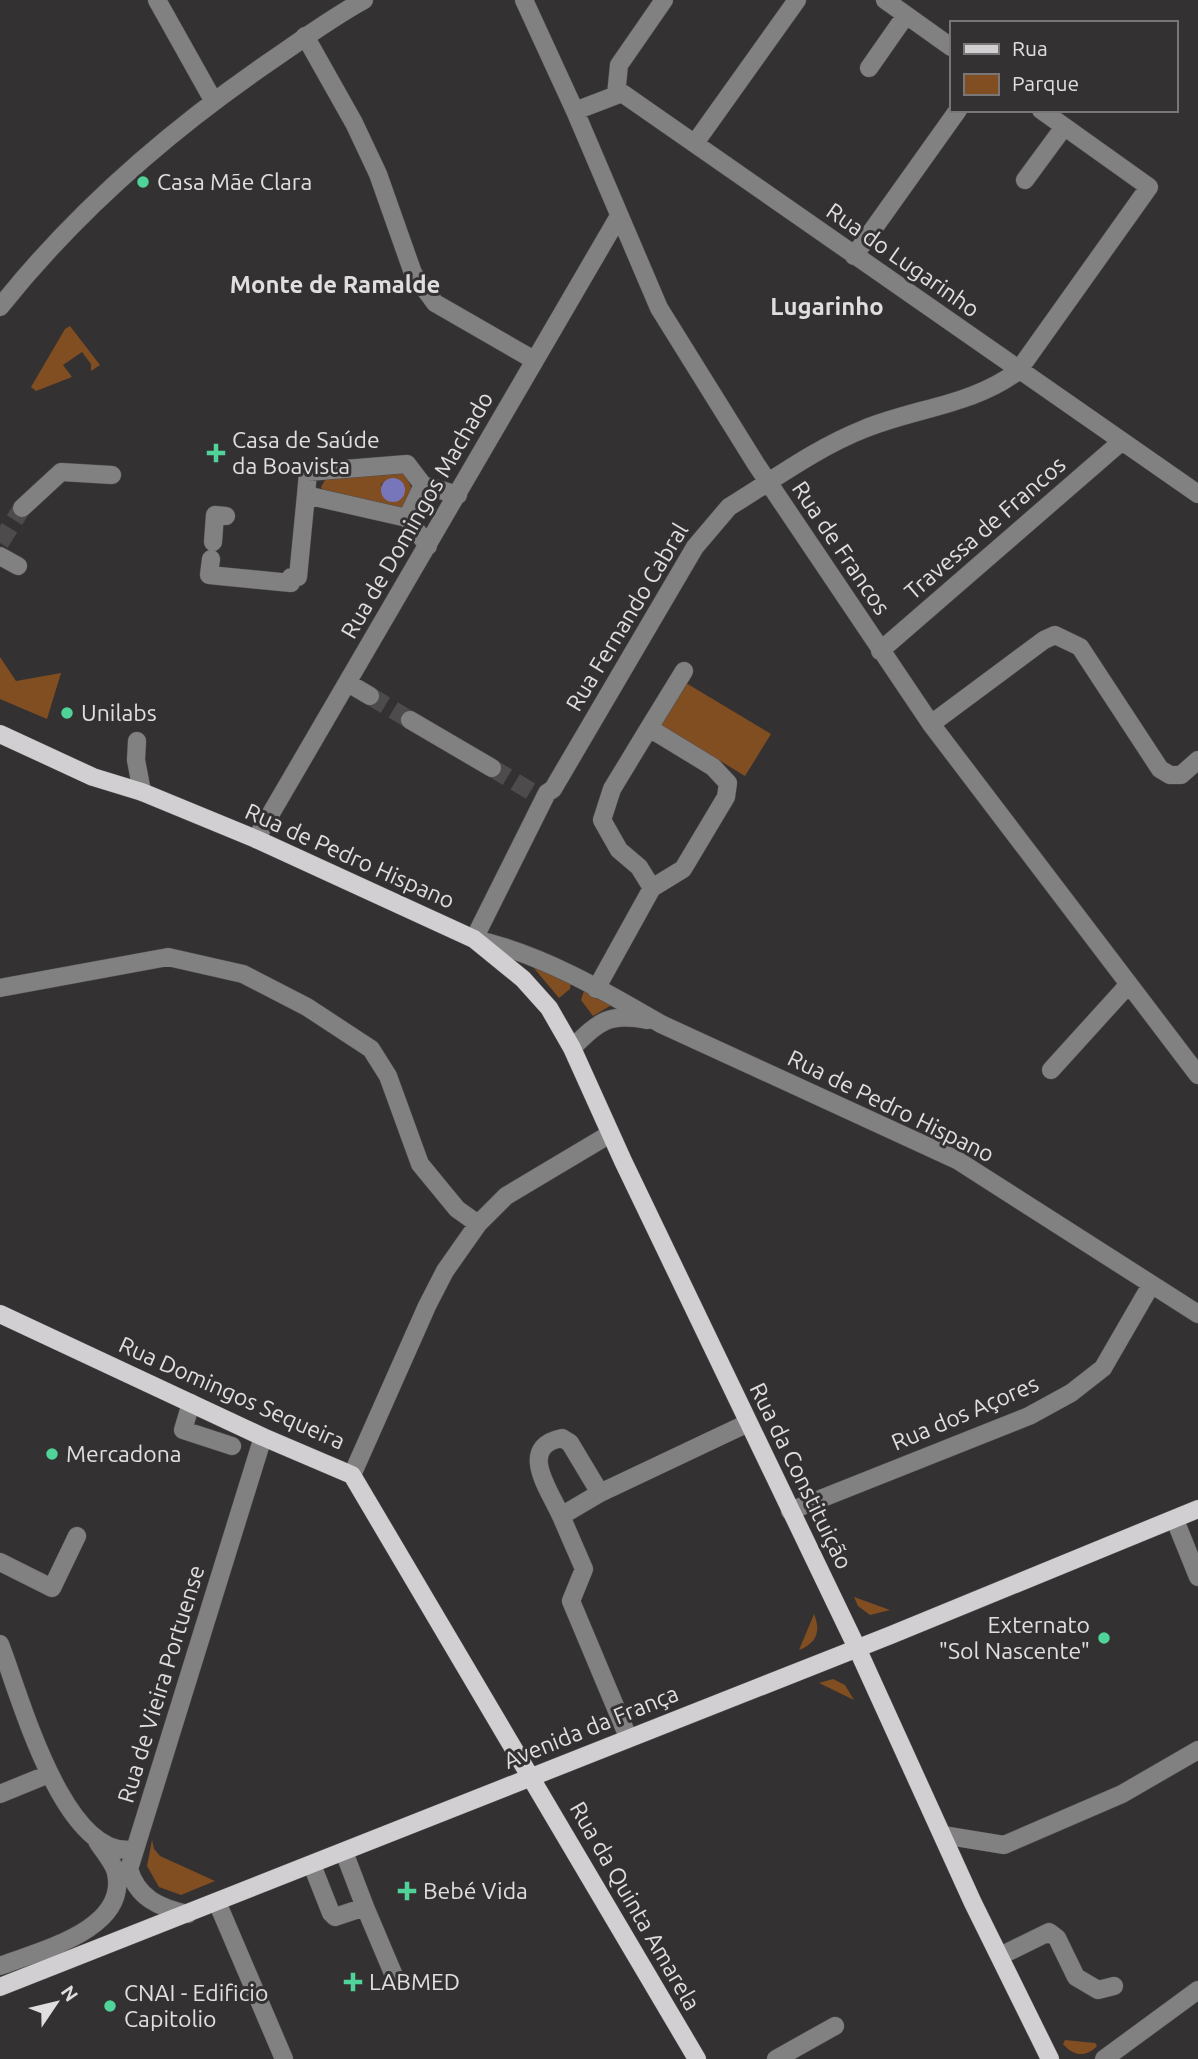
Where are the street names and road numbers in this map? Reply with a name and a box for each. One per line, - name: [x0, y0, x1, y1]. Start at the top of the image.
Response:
- street label: Rua do Lugarinho: [821, 197, 985, 323]
- street label: Rua de Domingos Machado: [336, 387, 498, 642]
- street label: Travessa de Francos: [899, 451, 1070, 604]
- street label: Rua de Francos: [788, 476, 895, 619]
- street label: Rua Fernando Cabral: [561, 518, 692, 715]
- street label: Rua de Pedro Hispano: [242, 798, 459, 913]
- street label: Rua de Pedro Hispano: [784, 1045, 998, 1166]
- street label: Rua Domingos Sequeira: [115, 1331, 349, 1454]
- street label: Rua dos Açores: [888, 1370, 1042, 1455]
- street label: Rua da Constituição: [745, 1379, 857, 1573]
- street label: Rua de Vieira Portuense: [112, 1562, 209, 1806]
- street label: Avenida da França: [500, 1680, 682, 1773]
- street label: Rua da Quinta Amarela: [565, 1797, 705, 2015]

